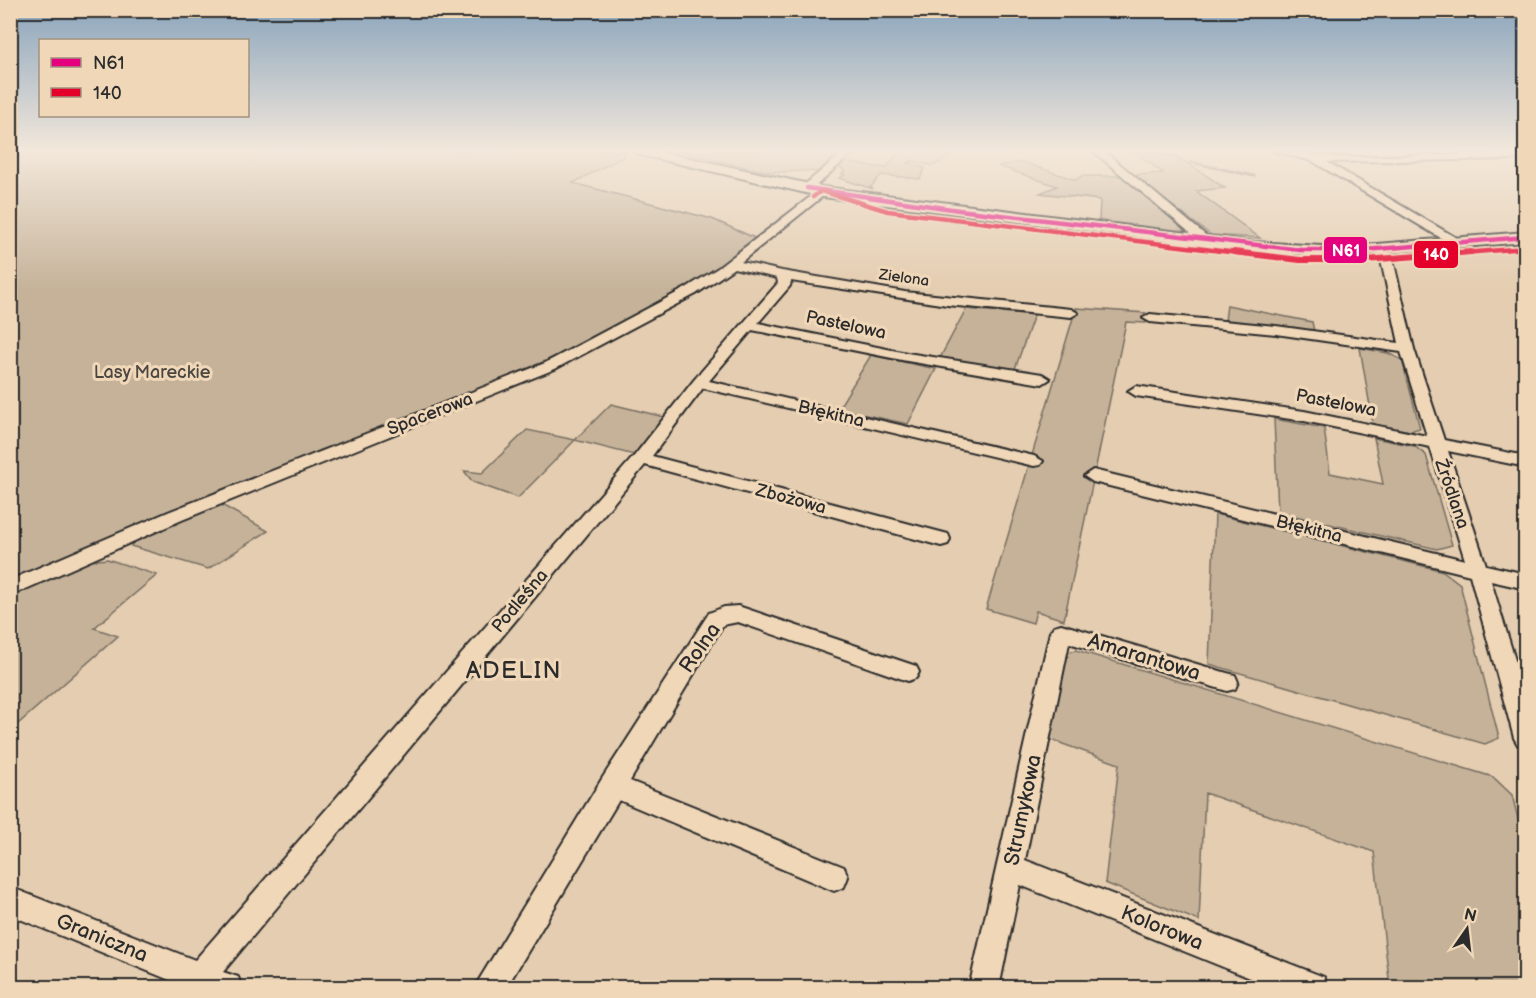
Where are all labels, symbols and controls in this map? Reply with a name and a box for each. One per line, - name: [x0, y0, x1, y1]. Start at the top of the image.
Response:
- legend: [39, 39, 249, 117]
- text: N61: [93, 53, 125, 74]
- text: 140: [93, 83, 122, 104]
- line badge: N61: [1323, 236, 1368, 264]
- line badge: 140: [1413, 240, 1459, 269]
- text: N61: [1332, 242, 1360, 261]
- text: 140: [1423, 246, 1449, 265]
- street label: Zielona: [877, 265, 930, 291]
- street label: Pastelowa: [804, 306, 888, 344]
- park label: Lasy Mareckie: [94, 362, 211, 383]
- street label: Pastelowa: [1294, 385, 1378, 421]
- street label: Spacerowa: [384, 388, 476, 440]
- street label: Błękitna: [796, 396, 866, 432]
- street label: Źródlana: [1430, 455, 1476, 532]
- street label: Zbożowa: [753, 479, 828, 518]
- street label: Błękitna: [1274, 511, 1344, 547]
- street label: Podleśna: [488, 565, 552, 637]
- street label: Rolna: [674, 618, 726, 678]
- street label: Amarantowa: [1085, 628, 1203, 686]
- district label: ADELIN: [466, 656, 562, 685]
- street label: Strumykowa: [999, 752, 1047, 868]
- north arrow: [1437, 899, 1497, 959]
- street label: Kolorowa: [1117, 900, 1207, 956]
- text: N: [1462, 905, 1478, 927]
- street label: Graniczna: [53, 908, 151, 968]

